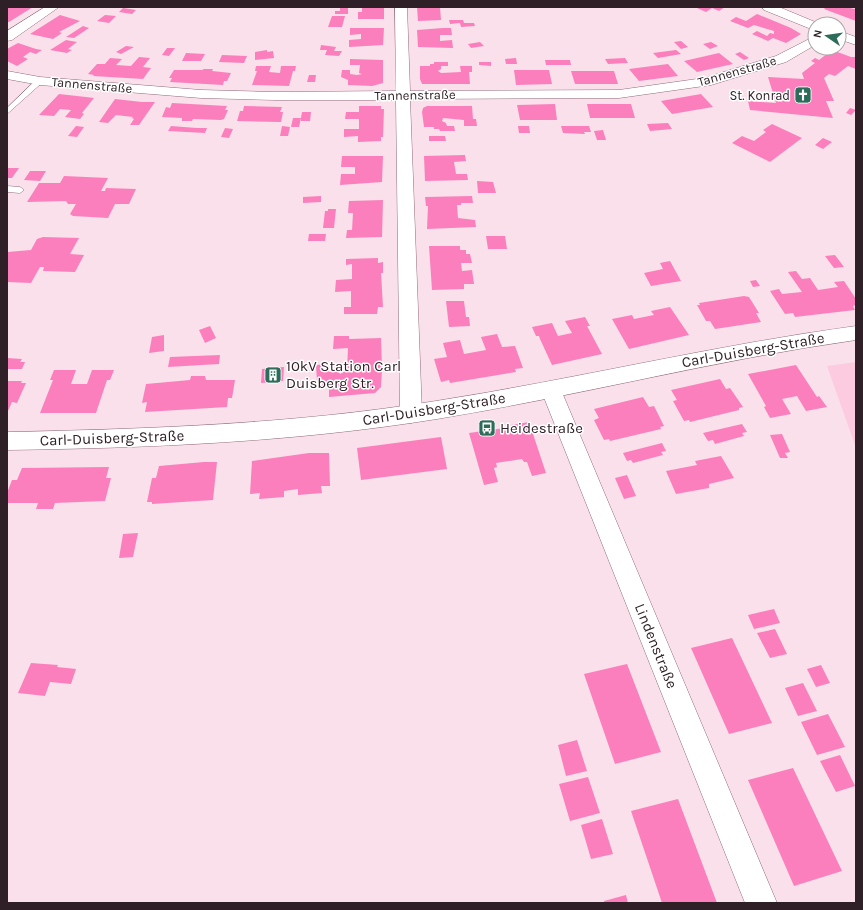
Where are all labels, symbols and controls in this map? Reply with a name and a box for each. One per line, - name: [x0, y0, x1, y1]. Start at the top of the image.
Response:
- north arrow: [807, 16, 847, 56]
- text: N: [811, 29, 825, 39]
- street label: Tannenstraße: [696, 53, 778, 89]
- street label: Tannenstraße: [51, 74, 133, 96]
- church icon: St. Konrad: [793, 85, 813, 105]
- street label: Tannenstraße: [374, 87, 456, 103]
- place label: St. Konrad: [729, 88, 790, 103]
- street label: Carl-Duisberg-Straße: [680, 329, 826, 371]
- place label: 10kV Station Carl Duisberg Str.: [286, 357, 401, 392]
- building icon: 10kV Station Carl Duisberg Str.: [263, 365, 283, 385]
- street label: Carl-Duisberg-Straße: [361, 389, 507, 429]
- bus stop icon: Heidestraße: [477, 418, 497, 438]
- place label: Heidestraße: [500, 419, 583, 437]
- street label: Carl-Duisberg-Straße: [40, 426, 184, 450]
- street label: Lindenstraße: [631, 601, 681, 691]

